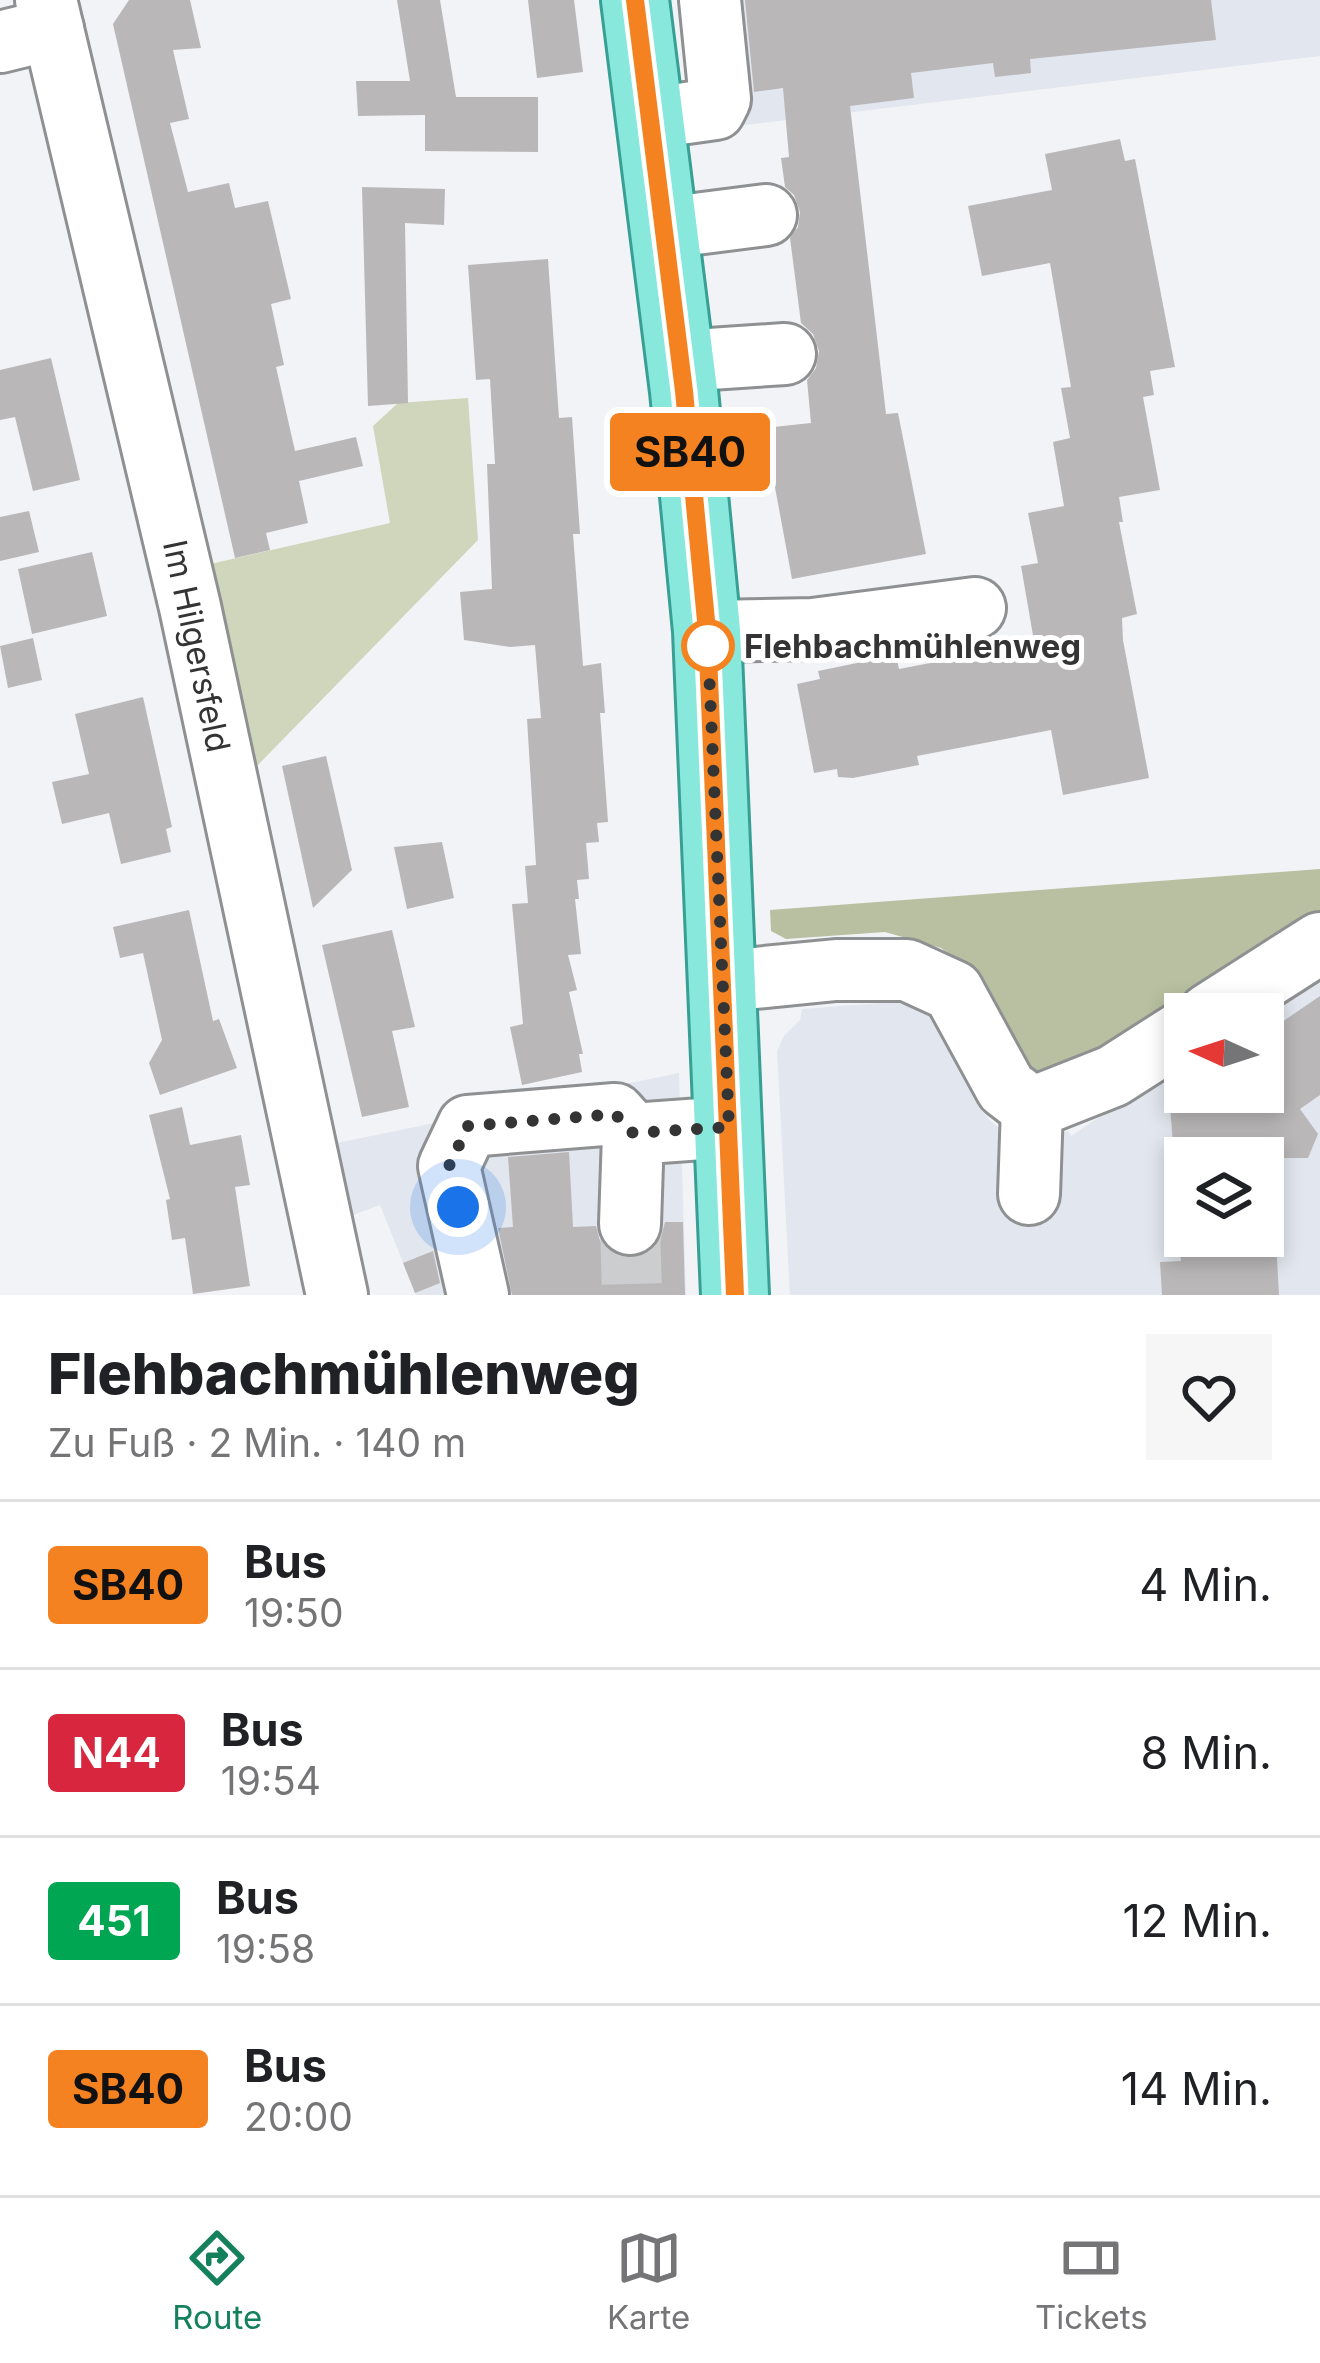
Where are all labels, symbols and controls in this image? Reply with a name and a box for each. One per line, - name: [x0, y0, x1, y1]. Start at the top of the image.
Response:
- line badge: SB40: [606, 413, 774, 491]
- text: SB40: [634, 426, 746, 477]
- street label: Im Hilgersfeld: [155, 536, 239, 756]
- marker: Flehbachmühlenweg: [683, 621, 733, 671]
- place label: Flehbachmühlenweg: [744, 626, 1081, 666]
- north arrow: [1164, 993, 1284, 1113]
- map controls: [1164, 993, 1284, 1257]
- button: layers: [1164, 1137, 1284, 1257]
- your location: [428, 1177, 488, 1237]
- button: heart: [1146, 1334, 1272, 1460]
- text: Flehbachmühlenweg: [48, 1339, 640, 1408]
- text: Zu Fuß · 2 Min. · 140 m: [48, 1419, 466, 1466]
- text: Bus: [244, 1534, 327, 1589]
- text: 4 Min.: [1139, 1557, 1272, 1612]
- text: SB40: [72, 1559, 184, 1610]
- text: 19:50: [244, 1589, 344, 1636]
- text: Bus: [221, 1702, 304, 1757]
- text: 8 Min.: [1140, 1725, 1272, 1780]
- text: N44: [72, 1727, 161, 1778]
- text: 19:54: [221, 1757, 321, 1804]
- text: Bus: [216, 1870, 299, 1925]
- text: 12 Min.: [1122, 1893, 1272, 1948]
- text: 451: [77, 1895, 151, 1946]
- text: 19:58: [216, 1925, 315, 1972]
- text: Bus: [244, 2038, 327, 2093]
- text: 14 Min.: [1121, 2061, 1272, 2116]
- text: SB40: [72, 2063, 184, 2114]
- text: 20:00: [244, 2093, 353, 2140]
- tab: Route: [172, 2225, 262, 2337]
- tab: Karte: [607, 2225, 690, 2337]
- tab: Tickets: [1035, 2225, 1148, 2337]

